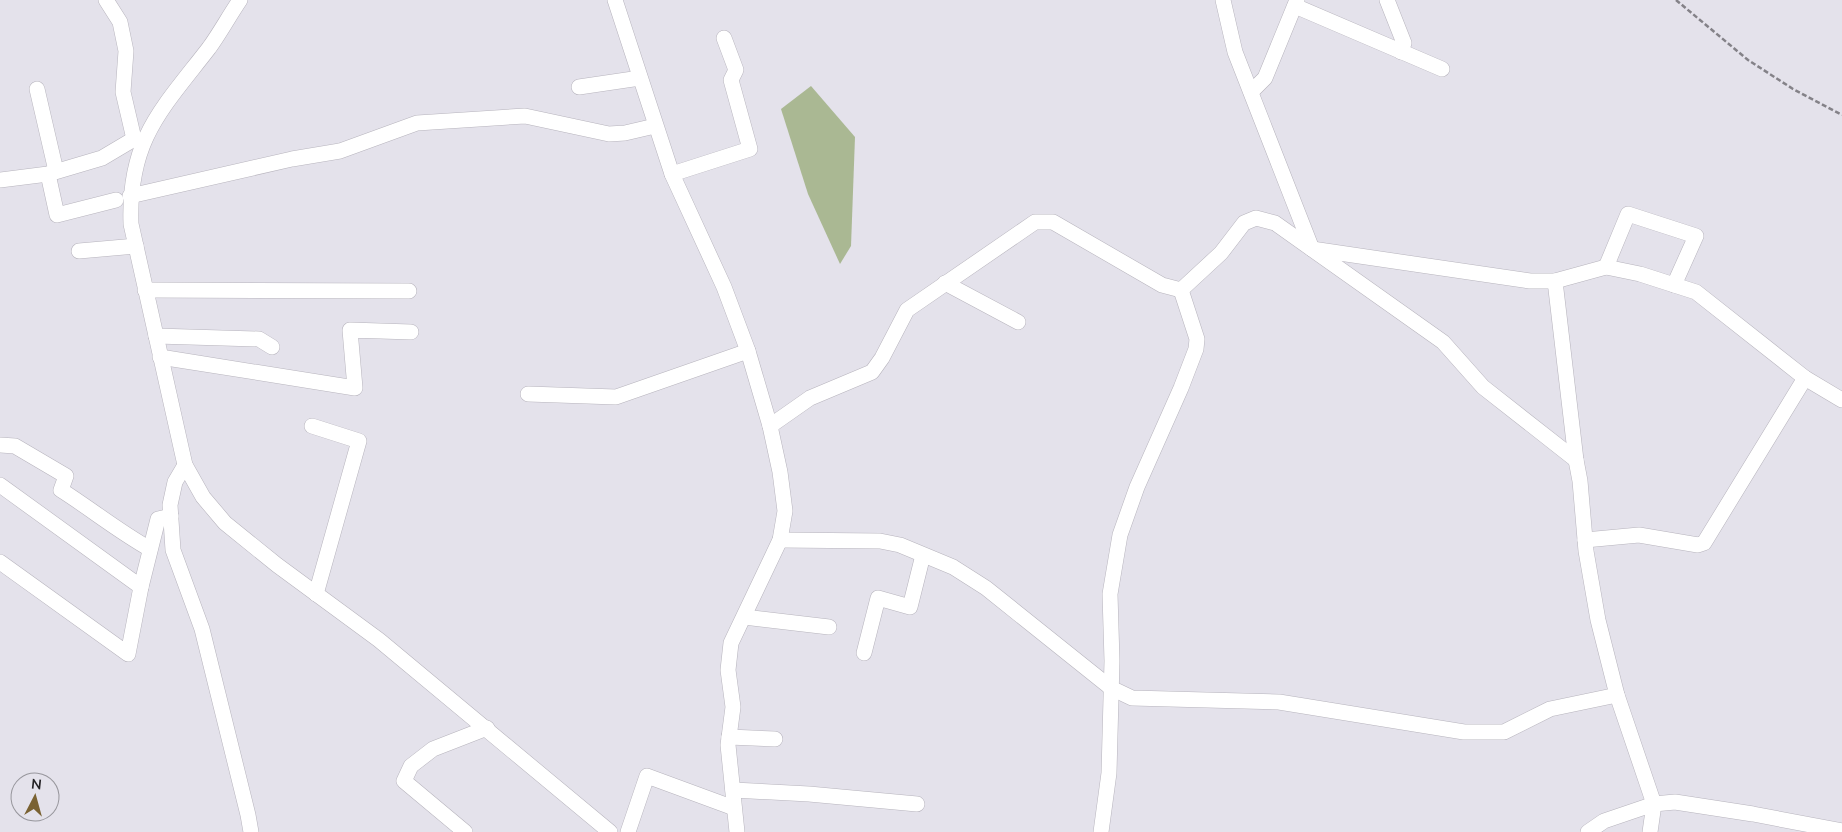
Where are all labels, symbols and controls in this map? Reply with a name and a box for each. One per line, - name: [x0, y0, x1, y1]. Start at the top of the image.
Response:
- north arrow: [10, 772, 60, 822]
- text: N: [30, 775, 43, 795]

